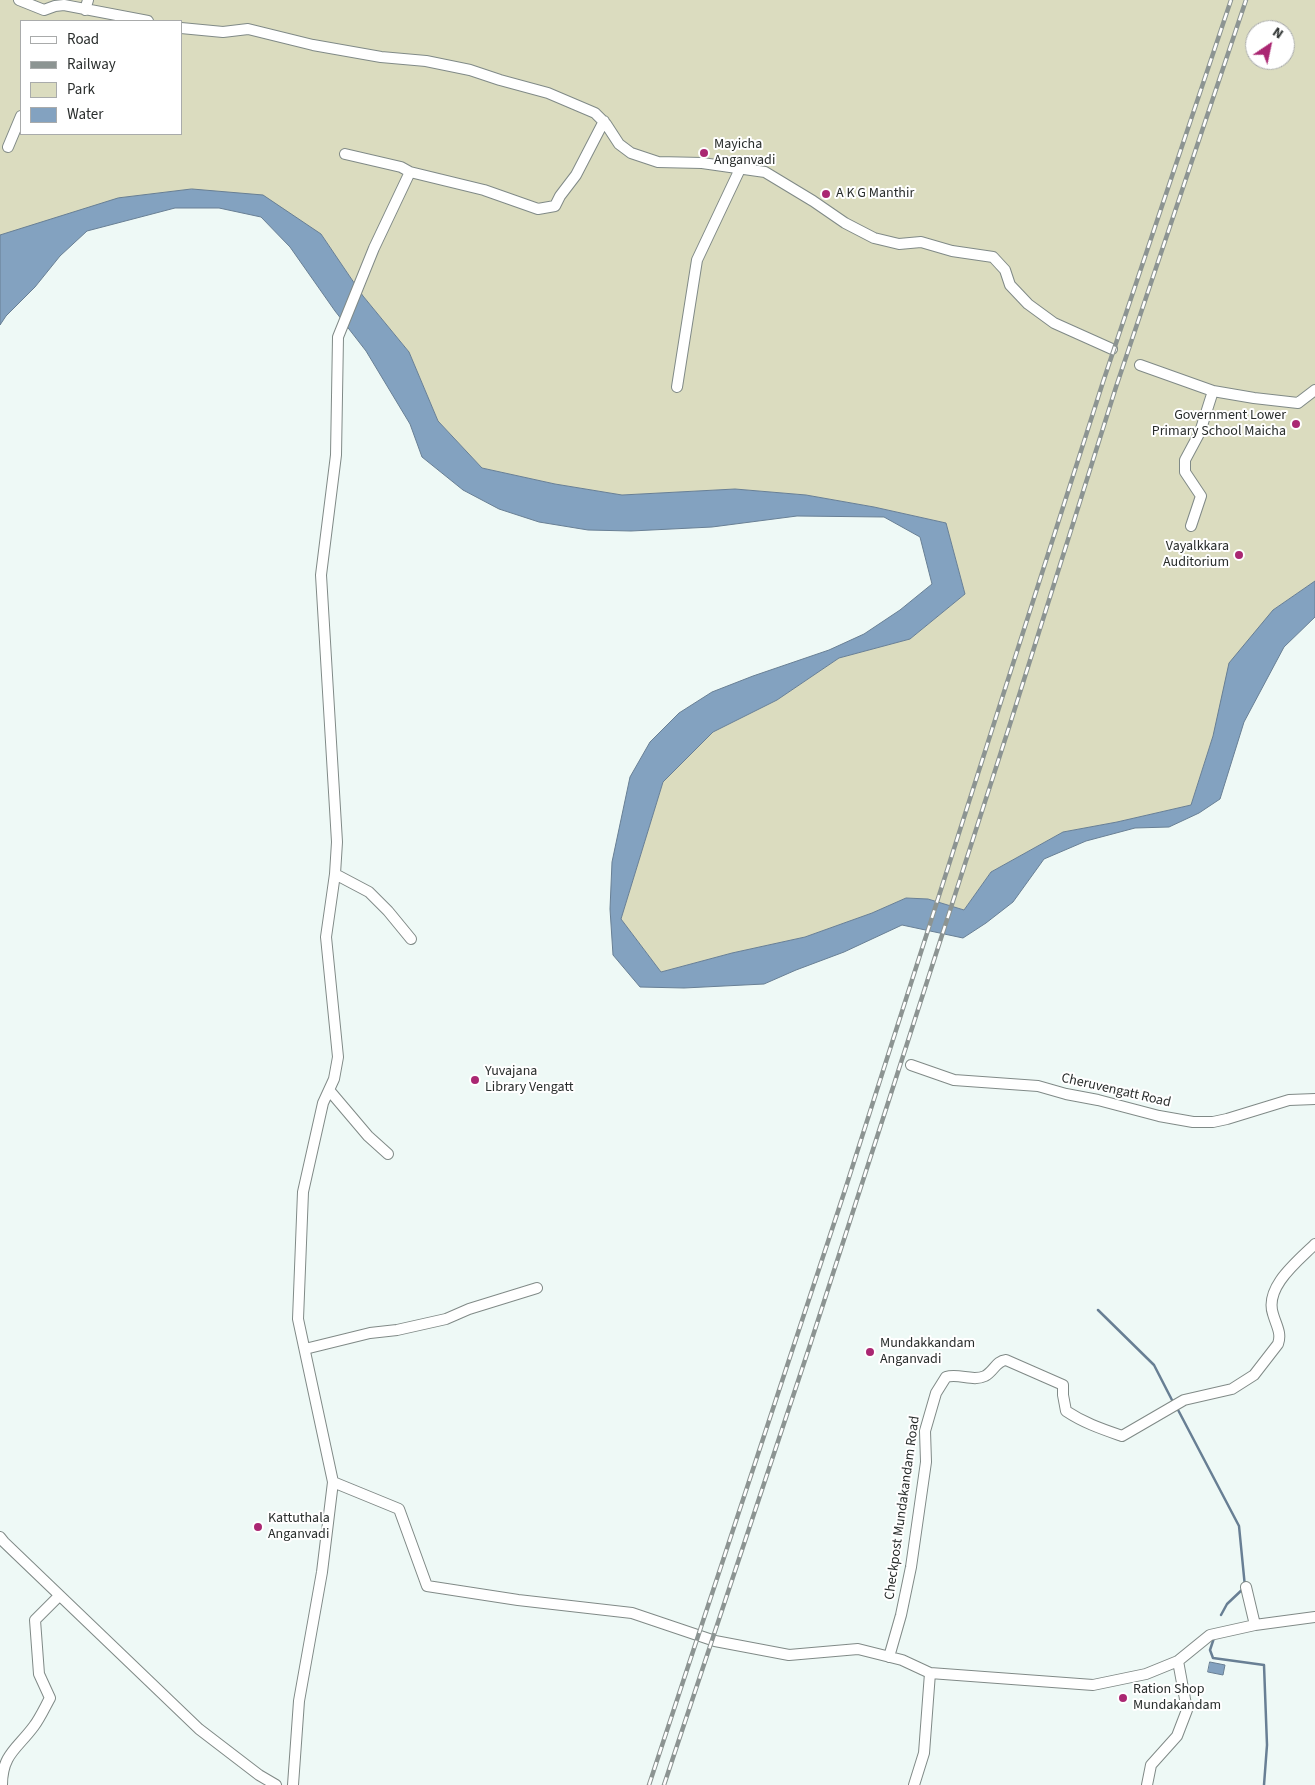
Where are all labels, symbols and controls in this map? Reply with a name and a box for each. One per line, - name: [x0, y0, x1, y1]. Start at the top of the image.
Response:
- legend: [20, 20, 182, 135]
- north arrow: [1245, 20, 1295, 70]
- text: N: [1268, 22, 1287, 44]
- text: Road: [67, 29, 99, 50]
- text: Railway: [67, 54, 116, 75]
- text: Park: [67, 79, 95, 100]
- text: Water: [67, 104, 103, 125]
- place label: Mayicha Anganvadi: [714, 137, 775, 170]
- marker: Mayicha Anganvadi: [698, 147, 710, 159]
- place label: A K G Manthir: [836, 186, 914, 202]
- marker: A K G Manthir: [820, 188, 832, 200]
- place label: Government Lower Primary School Maicha: [1152, 408, 1286, 441]
- marker: Government Lower Primary School Maicha: [1290, 418, 1302, 430]
- place label: Vayalkkara Auditorium: [1163, 539, 1229, 572]
- marker: Vayalkkara Auditorium: [1233, 549, 1245, 561]
- place label: Yuvajana Library Vengatt: [485, 1064, 574, 1096]
- street label: Cheruvengatt Road: [1060, 1070, 1172, 1112]
- marker: Yuvajana Library Vengatt: [469, 1074, 481, 1086]
- place label: Mundakkandam Anganvadi: [880, 1336, 975, 1368]
- marker: Mundakkandam Anganvadi: [864, 1346, 876, 1358]
- street label: Checkpost Mundakandam Road: [882, 1415, 924, 1601]
- place label: Kattuthala Anganvadi: [268, 1511, 330, 1544]
- marker: Kattuthala Anganvadi: [252, 1521, 264, 1533]
- place label: Ration Shop Mundakandam: [1133, 1682, 1221, 1714]
- marker: Ration Shop Mundakandam: [1117, 1692, 1129, 1704]

